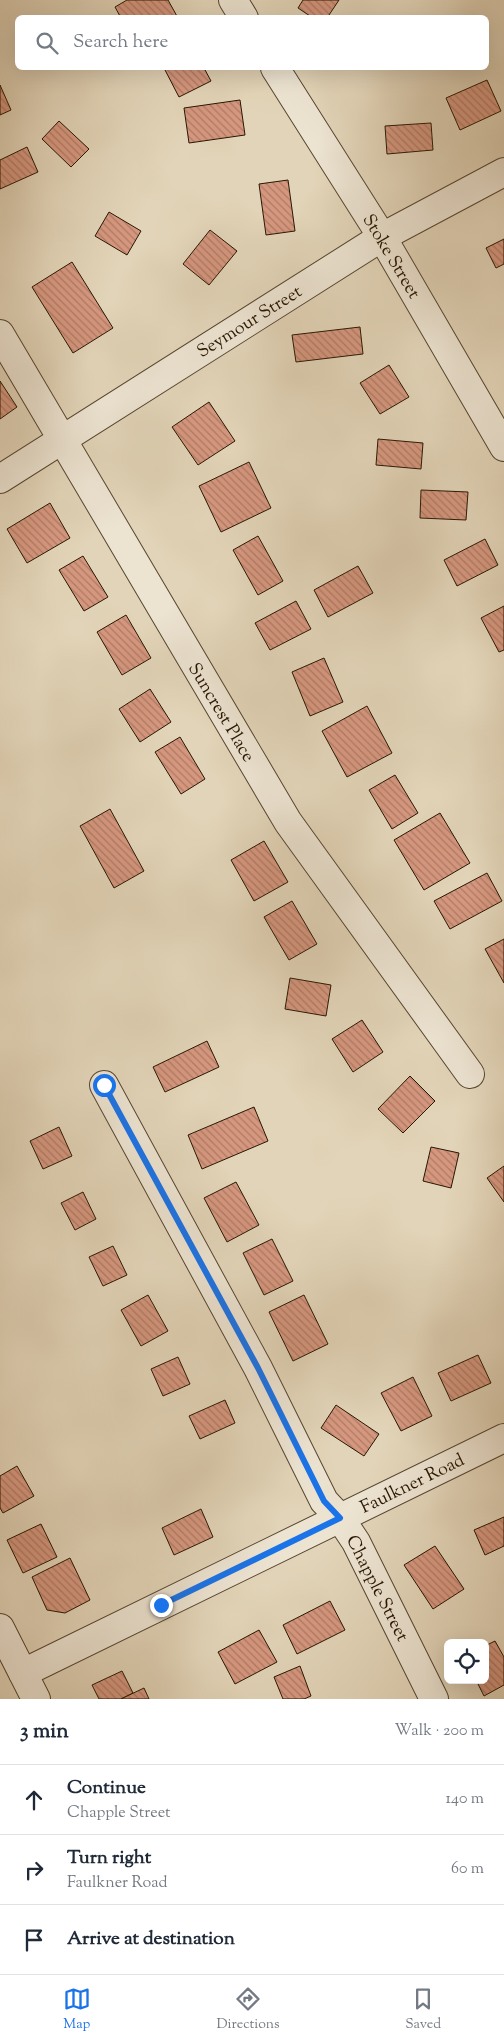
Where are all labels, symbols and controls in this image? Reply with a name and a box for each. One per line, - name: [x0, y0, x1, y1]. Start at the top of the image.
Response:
- search box: [15, 15, 489, 70]
- icon: search: [33, 29, 61, 57]
- text: Search here: [73, 29, 168, 56]
- street label: Stoke Street: [355, 210, 426, 304]
- street label: Seymour Street: [192, 280, 308, 365]
- street label: Suncrest Place: [180, 658, 260, 768]
- route start: [93, 1074, 116, 1097]
- street label: Faulkner Road: [356, 1448, 469, 1521]
- street label: Chapple Street: [338, 1531, 414, 1647]
- route end: [150, 1594, 173, 1617]
- map controls: [444, 1639, 489, 1684]
- button: locate: [444, 1639, 489, 1684]
- text: 3 min: [20, 1717, 69, 1747]
- text: Walk · 200 m: [395, 1720, 484, 1743]
- text: Continue: [67, 1775, 146, 1802]
- icon: ahead: [20, 1786, 48, 1814]
- text: 140 m: [446, 1788, 484, 1811]
- text: Chapple Street: [67, 1802, 171, 1825]
- text: Turn right: [67, 1845, 151, 1872]
- icon: right: [20, 1856, 48, 1884]
- text: 60 m: [451, 1858, 484, 1881]
- text: Faulkner Road: [67, 1872, 167, 1895]
- icon: arrive: [20, 1926, 48, 1954]
- text: Arrive at destination: [67, 1926, 235, 1953]
- tab: Map: [63, 1985, 91, 2035]
- tab: Directions: [216, 1985, 280, 2035]
- tab: Saved: [405, 1985, 441, 2035]

